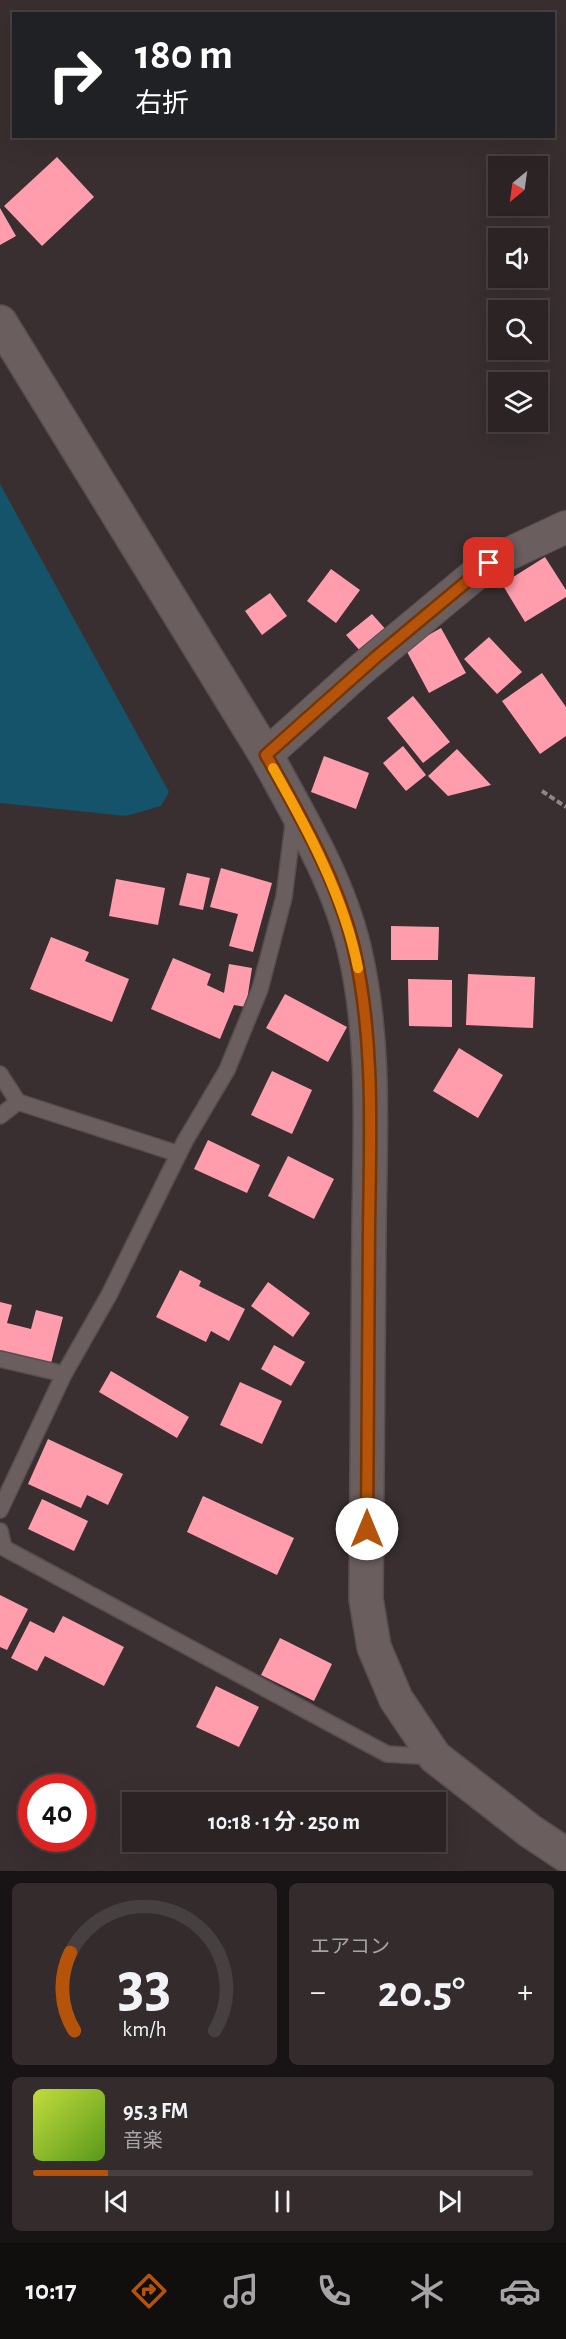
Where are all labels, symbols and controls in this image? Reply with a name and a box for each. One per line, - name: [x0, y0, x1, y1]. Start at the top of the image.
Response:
- text: 180 m: [135, 34, 233, 76]
- icon: right: [36, 36, 114, 114]
- text: 右折: [135, 90, 189, 117]
- north arrow: [488, 156, 548, 216]
- map controls: [488, 156, 548, 432]
- button: sound: [488, 228, 548, 288]
- button: search: [488, 300, 548, 360]
- button: layers: [488, 372, 548, 432]
- pin: [463, 537, 514, 588]
- icon: arrive: [472, 546, 505, 579]
- position arrow: [335, 1497, 399, 1561]
- speed limit sign: 40: [18, 1774, 96, 1852]
- text: 10:18 · 1 分 · 250 m: [208, 1811, 360, 1833]
- text: エアコン: [310, 1937, 390, 1957]
- text: 33: [118, 1955, 171, 2017]
- text: 20.5°: [378, 1970, 465, 2015]
- text: −: [310, 1976, 326, 2009]
- text: +: [517, 1976, 533, 2009]
- text: km/h: [122, 2019, 167, 2040]
- text: 95.3 FM: [123, 2100, 188, 2122]
- text: 音楽: [123, 2131, 163, 2151]
- icon: previous: [100, 2185, 133, 2218]
- icon: pause: [266, 2185, 299, 2218]
- icon: next: [433, 2185, 466, 2218]
- icon: directions: [128, 2270, 170, 2312]
- icon: music: [220, 2270, 262, 2312]
- icon: phone: [313, 2270, 355, 2312]
- icon: climate: [406, 2270, 448, 2312]
- icon: car: [499, 2270, 541, 2312]
- text: 10:17: [25, 2277, 77, 2304]

